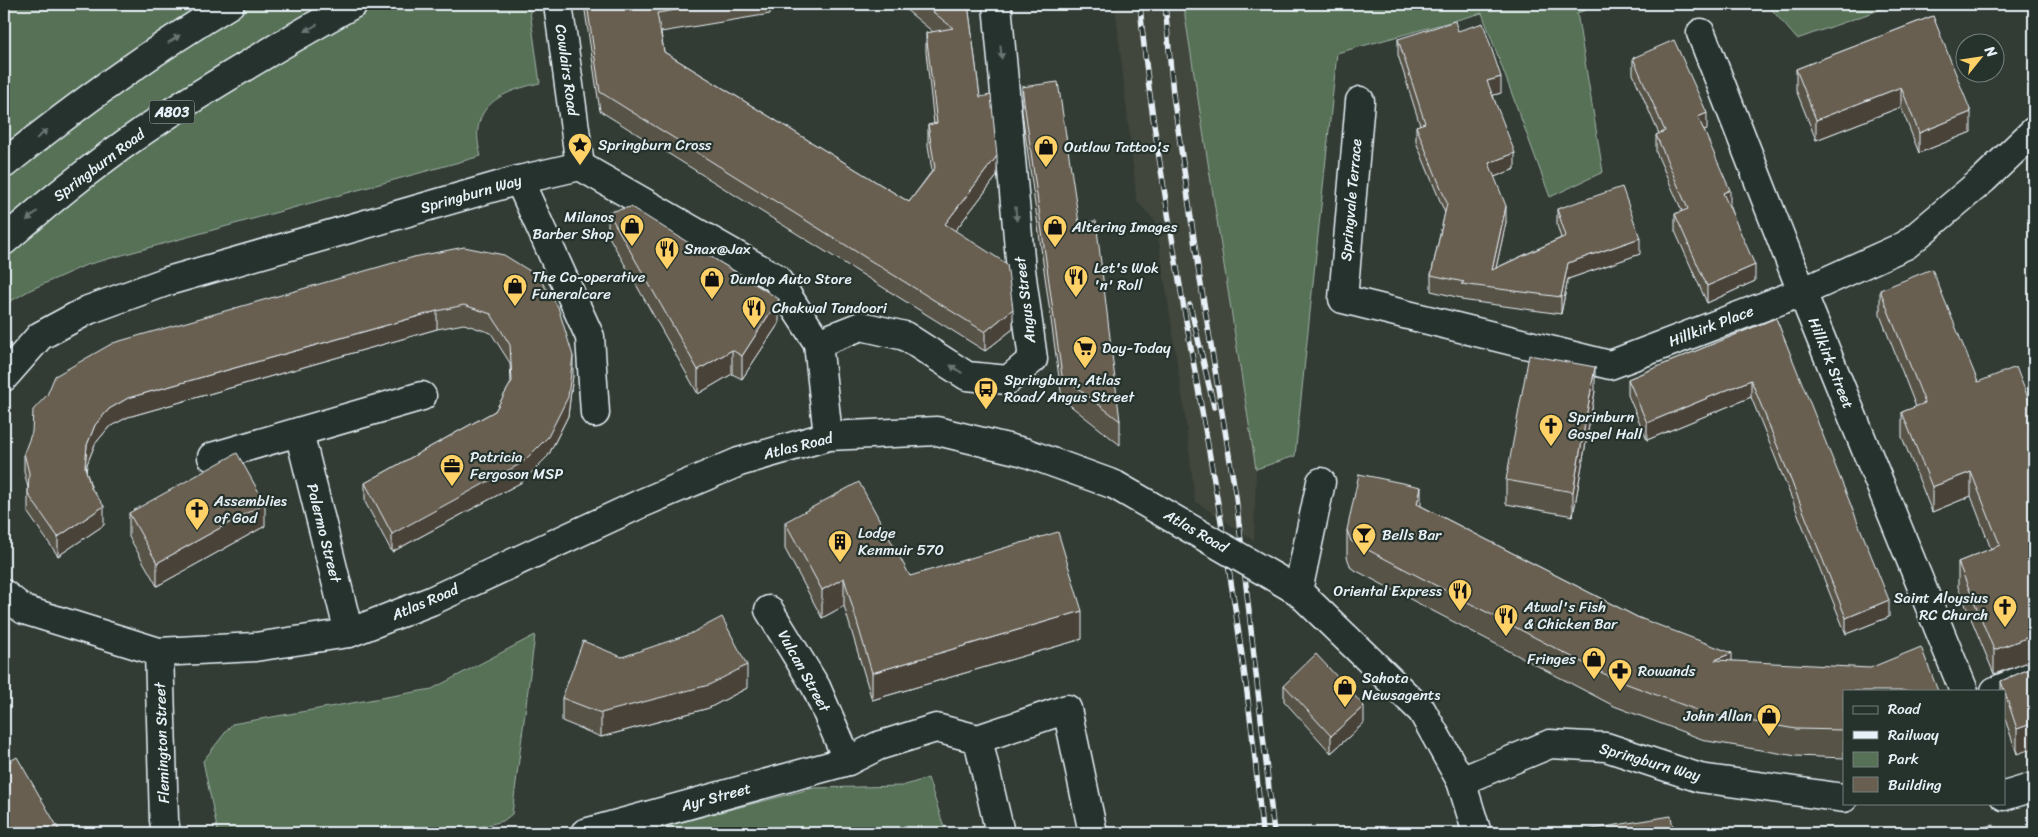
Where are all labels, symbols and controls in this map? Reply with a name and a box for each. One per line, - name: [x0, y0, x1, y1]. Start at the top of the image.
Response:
- street label: Cowlairs Road: [548, 22, 586, 119]
- one-way arrow: [304, 24, 319, 32]
- north arrow: [1956, 32, 2006, 82]
- one-way arrow: [167, 34, 180, 44]
- text: N: [1977, 40, 2004, 62]
- one-way arrow: [998, 45, 1006, 61]
- road number: A803: [150, 100, 194, 124]
- street label: Springburn Road: [47, 121, 151, 208]
- one-way arrow: [35, 128, 48, 139]
- place icon: Springburn Cross: [567, 132, 593, 166]
- place label: Springburn Cross: [598, 132, 712, 158]
- shop icon: Outlaw Tattoo's: [1033, 134, 1059, 168]
- place label: Outlaw Tattoo's: [1064, 134, 1169, 160]
- street label: Springvale Terrace: [1333, 138, 1369, 262]
- street label: Springburn Way: [417, 167, 525, 221]
- place label: Milanos Barber Shop: [532, 204, 615, 247]
- one-way arrow: [1012, 206, 1020, 222]
- one-way arrow: [25, 211, 38, 222]
- shop icon: Milanos Barber Shop: [619, 213, 645, 247]
- shop icon: Altering Images: [1042, 214, 1068, 248]
- place label: Altering Images: [1071, 214, 1178, 240]
- restaurant icon: Snax@Jax: [654, 236, 680, 270]
- place label: Snax@Jax: [684, 236, 751, 262]
- street label: Angus Street: [1007, 254, 1043, 346]
- place label: Let's Wok 'n' Roll: [1094, 255, 1159, 298]
- place label: The Co-operative Funeralcare: [532, 264, 646, 307]
- restaurant icon: Let's Wok 'n' Roll: [1063, 264, 1089, 298]
- shop icon: Dunlop Auto Store: [699, 266, 725, 300]
- place label: Dunlop Auto Store: [730, 266, 852, 292]
- shop icon: The Co-operative Funeralcare: [502, 273, 528, 307]
- restaurant icon: Chakwal Tandoori: [741, 295, 767, 329]
- place label: Chakwal Tandoori: [772, 295, 888, 321]
- street label: Hillkirk Place: [1665, 298, 1758, 354]
- street label: Hillkirk Street: [1801, 313, 1861, 413]
- supermarket icon: Day-Today: [1072, 335, 1098, 369]
- place label: Day-Today: [1102, 335, 1171, 361]
- one-way arrow: [949, 364, 963, 373]
- place label: Springburn, Atlas Road/ Angus Street: [1004, 367, 1135, 410]
- bus stop icon: Springburn, Atlas Road/ Angus Street: [973, 376, 999, 410]
- place label: Sprinburn Gospel Hall: [1568, 404, 1643, 447]
- church icon: Sprinburn Gospel Hall: [1538, 413, 1564, 447]
- street label: Atlas Road: [760, 425, 836, 467]
- place label: Patricia Fergoson MSP: [470, 444, 563, 487]
- office icon: Patricia Fergoson MSP: [439, 453, 465, 487]
- street label: Palermo Street: [299, 481, 349, 586]
- place label: Assemblies of God: [213, 488, 288, 531]
- church icon: Assemblies of God: [184, 497, 210, 531]
- street label: Atlas Road: [1158, 502, 1234, 560]
- place label: Lodge Kenmuir 570: [858, 520, 944, 563]
- bar icon: Bells Bar: [1351, 522, 1377, 556]
- place label: Bells Bar: [1382, 522, 1442, 548]
- building icon: Lodge Kenmuir 570: [827, 529, 853, 563]
- street label: Atlas Road: [387, 576, 463, 628]
- place label: Oriental Express: [1334, 578, 1443, 604]
- restaurant icon: Oriental Express: [1447, 578, 1473, 612]
- place label: Saint Aloysius RC Church: [1894, 585, 1989, 628]
- place label: Atwal's Fish & Chicken Bar: [1523, 594, 1618, 637]
- church icon: Saint Aloysius RC Church: [1992, 594, 2018, 628]
- restaurant icon: Atwal's Fish & Chicken Bar: [1493, 603, 1519, 637]
- street label: Vulcan Street: [771, 625, 838, 718]
- place label: Fringes: [1527, 646, 1576, 672]
- shop icon: Fringes: [1581, 646, 1607, 680]
- pharmacy icon: Rowands: [1607, 658, 1633, 692]
- place label: Rowands: [1638, 658, 1696, 684]
- place label: Sahota Newsagents: [1362, 665, 1441, 708]
- shop icon: Sahota Newsagents: [1332, 674, 1358, 708]
- street label: Flemington Street: [147, 681, 177, 804]
- legend: [1843, 690, 2006, 804]
- text: Road: [1888, 696, 1921, 722]
- place label: John Allan: [1682, 703, 1752, 729]
- shop icon: John Allan: [1756, 703, 1782, 737]
- text: Railway: [1888, 722, 1939, 748]
- street label: Springburn Way: [1596, 735, 1704, 789]
- text: Park: [1888, 746, 1919, 772]
- text: Building: [1888, 772, 1942, 798]
- street label: Ayr Street: [677, 775, 754, 819]

